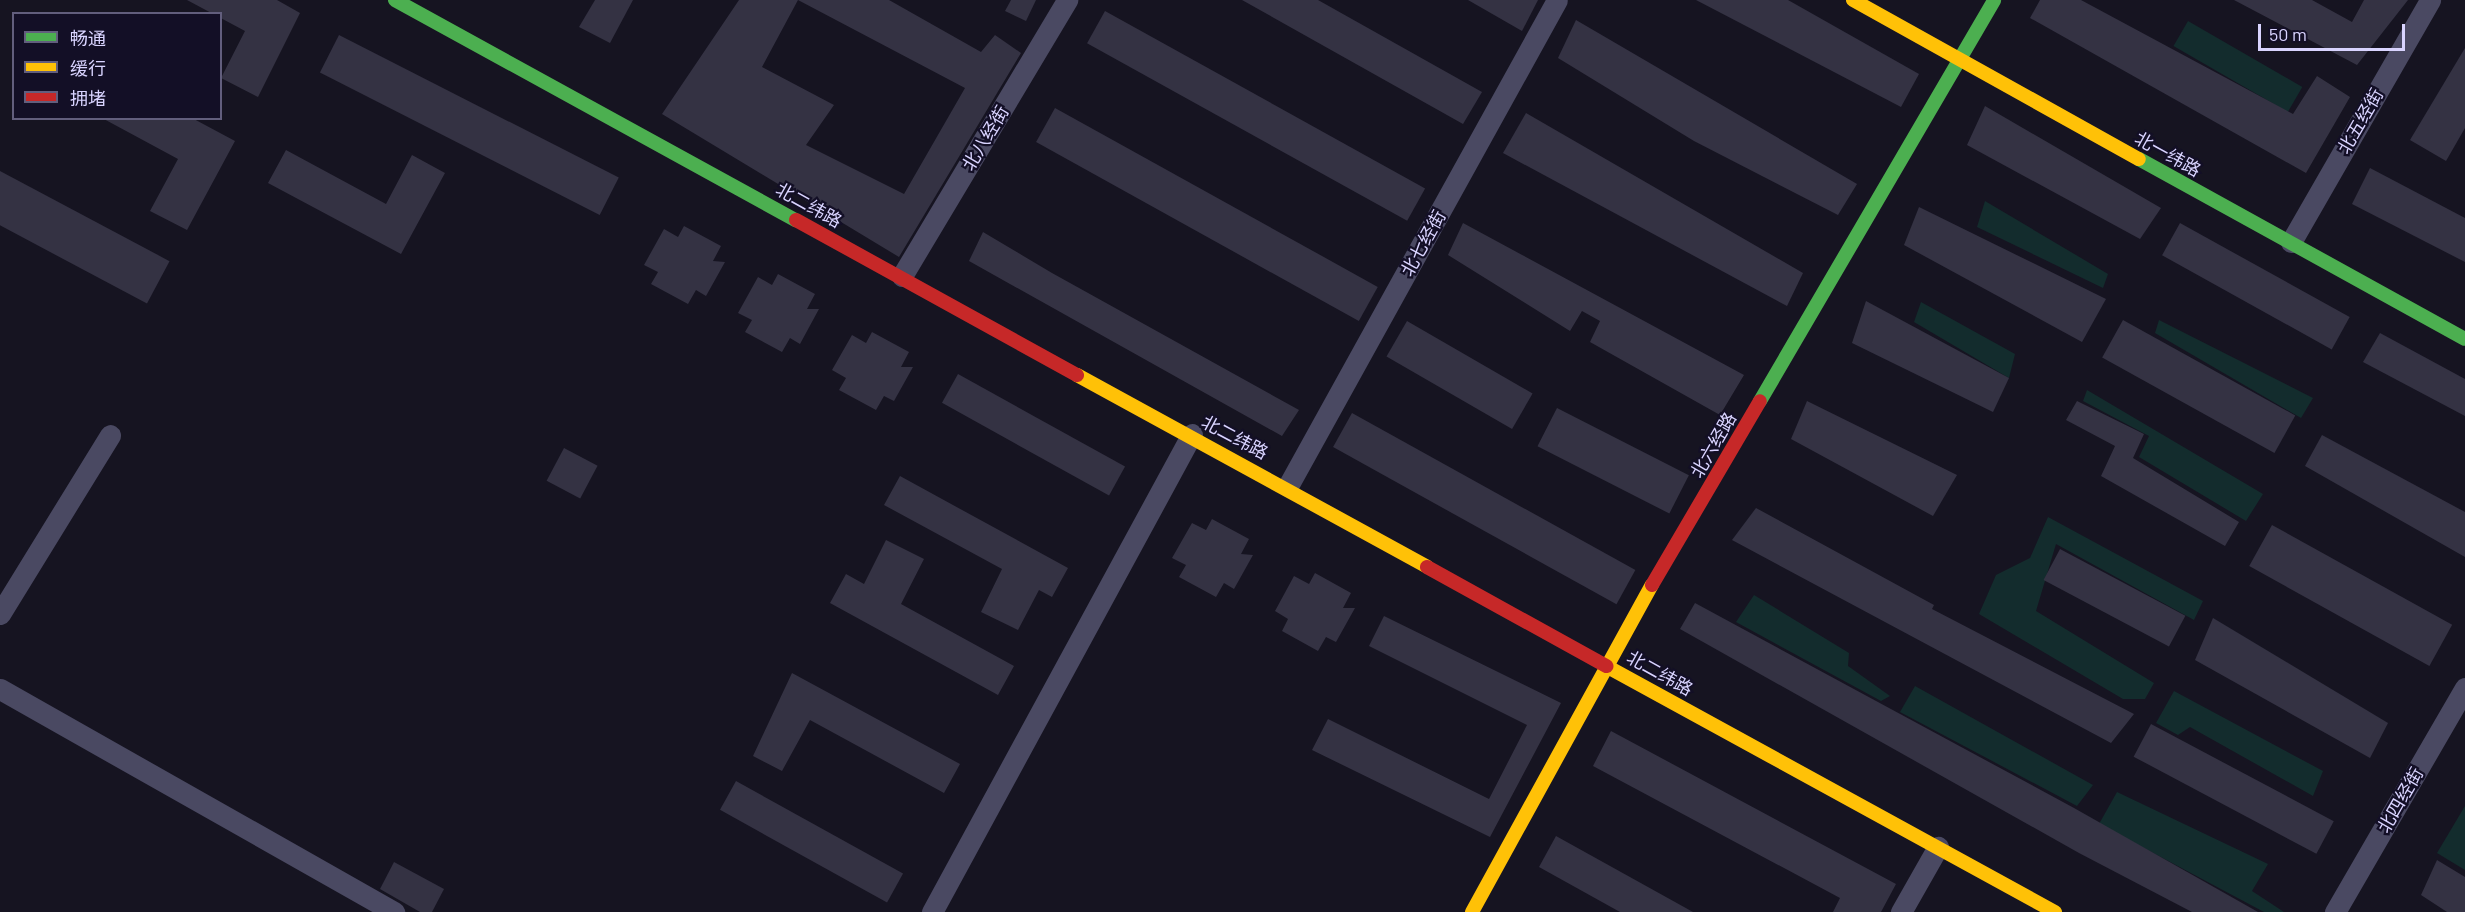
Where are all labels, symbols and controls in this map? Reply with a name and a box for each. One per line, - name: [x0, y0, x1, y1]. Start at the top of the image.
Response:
- legend: [12, 12, 222, 120]
- scale bar: [2261, 12, 2408, 50]
- text: 50 m: [2269, 23, 2307, 45]
- text: 畅通: [70, 27, 106, 49]
- text: 缓行: [70, 57, 106, 79]
- street label: 北五经街: [2333, 84, 2387, 158]
- text: 拥堵: [70, 87, 106, 109]
- street label: 北八经街: [957, 102, 1013, 174]
- street label: 北一纬路: [2131, 127, 2205, 181]
- street label: 北二纬路: [772, 178, 846, 232]
- street label: 北七经街: [1396, 206, 1450, 280]
- street label: 北六经路: [1686, 408, 1740, 482]
- street label: 北二纬路: [1198, 411, 1272, 463]
- street label: 北二纬路: [1623, 646, 1697, 700]
- street label: 北四经街: [2373, 763, 2427, 837]

